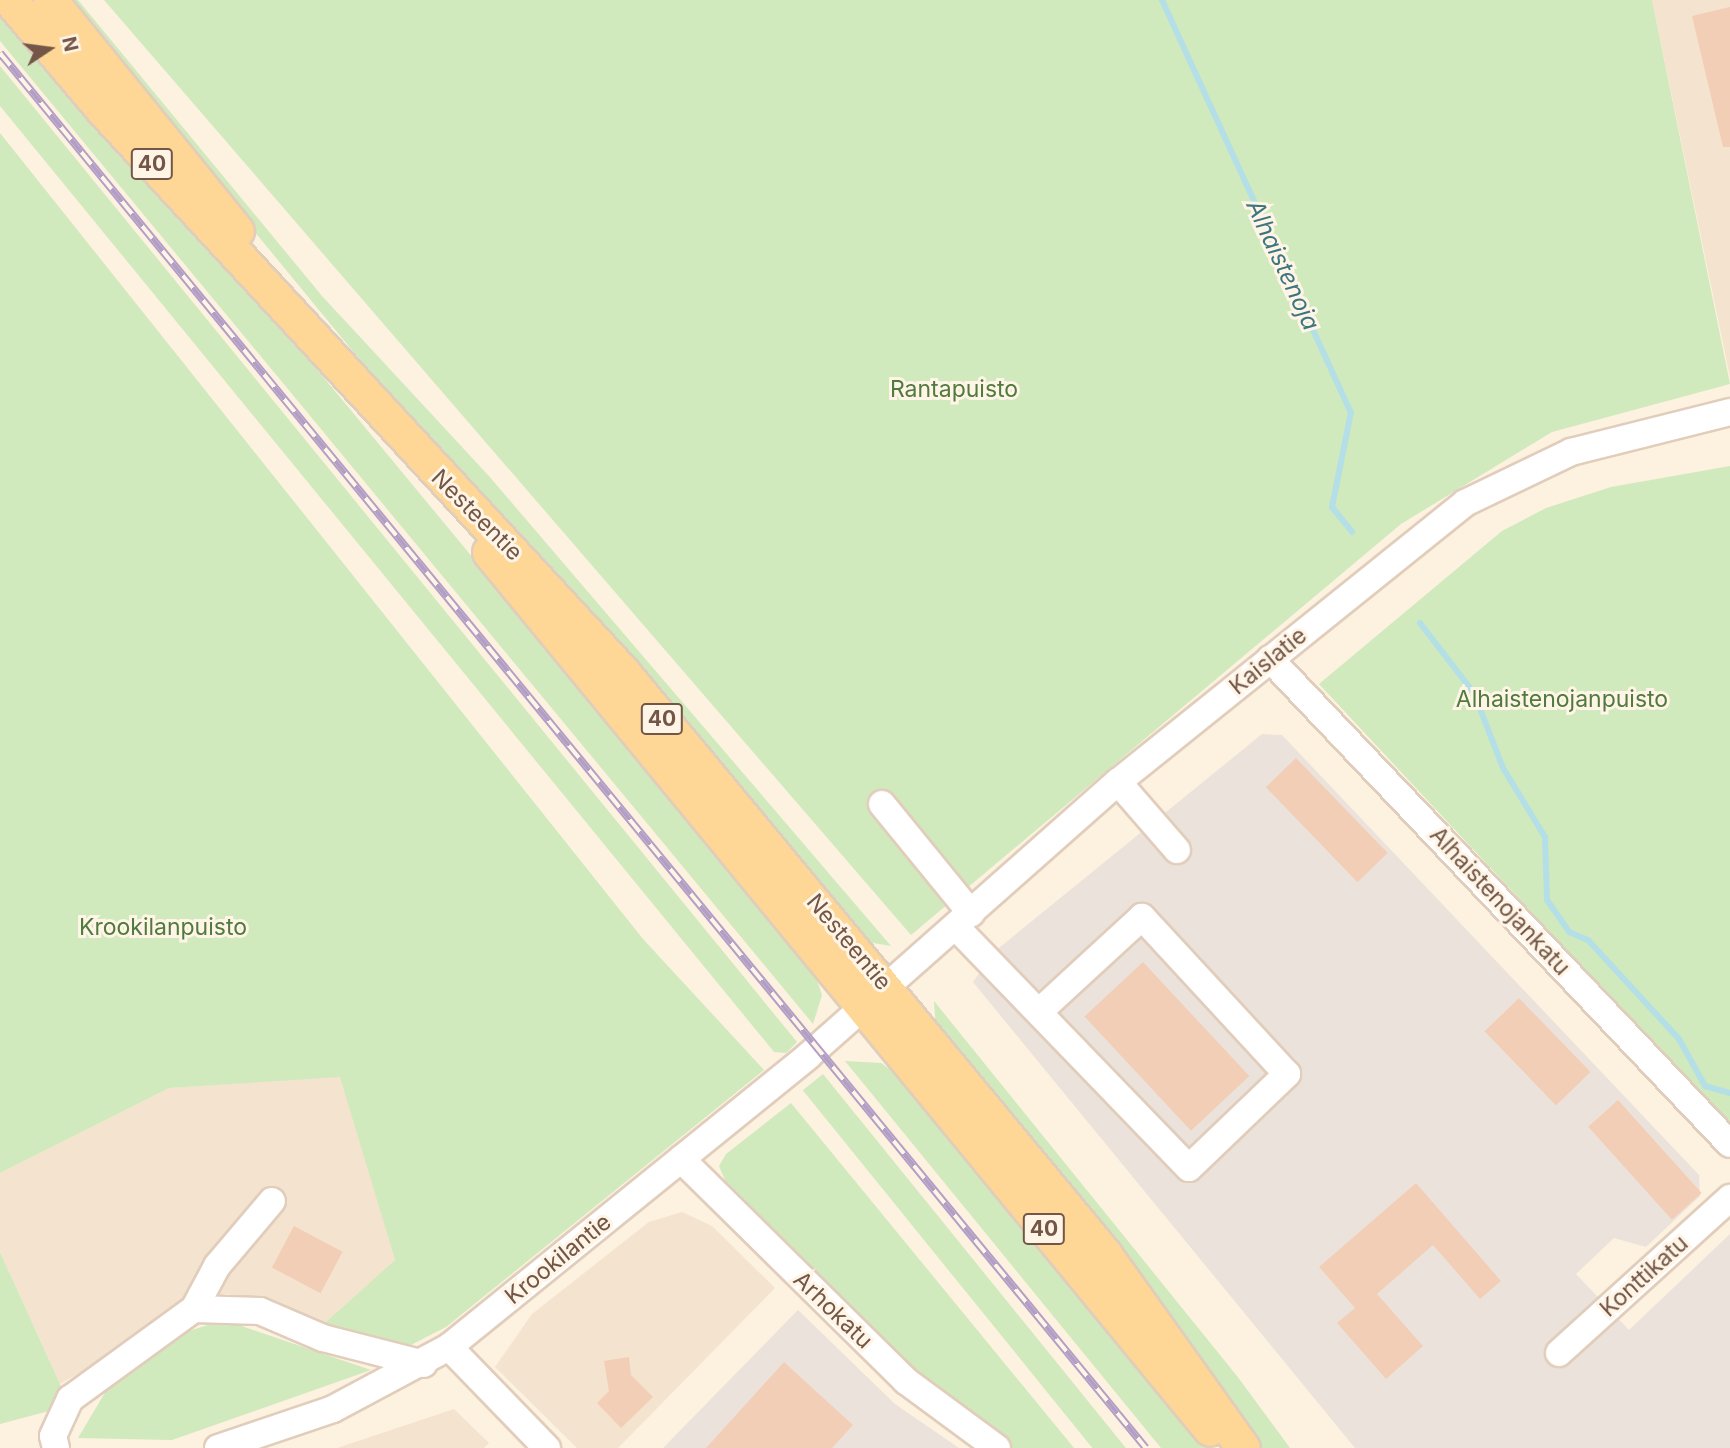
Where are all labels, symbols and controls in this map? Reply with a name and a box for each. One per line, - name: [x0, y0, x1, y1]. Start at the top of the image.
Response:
- north arrow: [14, 14, 84, 84]
- text: N: [57, 35, 83, 54]
- road number: 40: [129, 146, 175, 182]
- water label: Alhaistenoja: [1240, 195, 1326, 335]
- park label: Rantapuisto: [890, 375, 1018, 403]
- street label: Nesteentie: [426, 464, 528, 566]
- street label: Kaislatie: [1224, 622, 1312, 700]
- park label: Alhaistenojanpuisto: [1456, 685, 1668, 713]
- road number: 40: [639, 702, 685, 736]
- street label: Alhaistenojankatu: [1424, 821, 1576, 981]
- street label: Nesteentie: [801, 888, 897, 996]
- park label: Krookilanpuisto: [79, 913, 247, 941]
- street label: Krookilantie: [500, 1208, 616, 1310]
- road number: 40: [1021, 1212, 1067, 1246]
- street label: Konttikatu: [1594, 1229, 1694, 1323]
- street label: Arhokatu: [788, 1266, 878, 1354]

